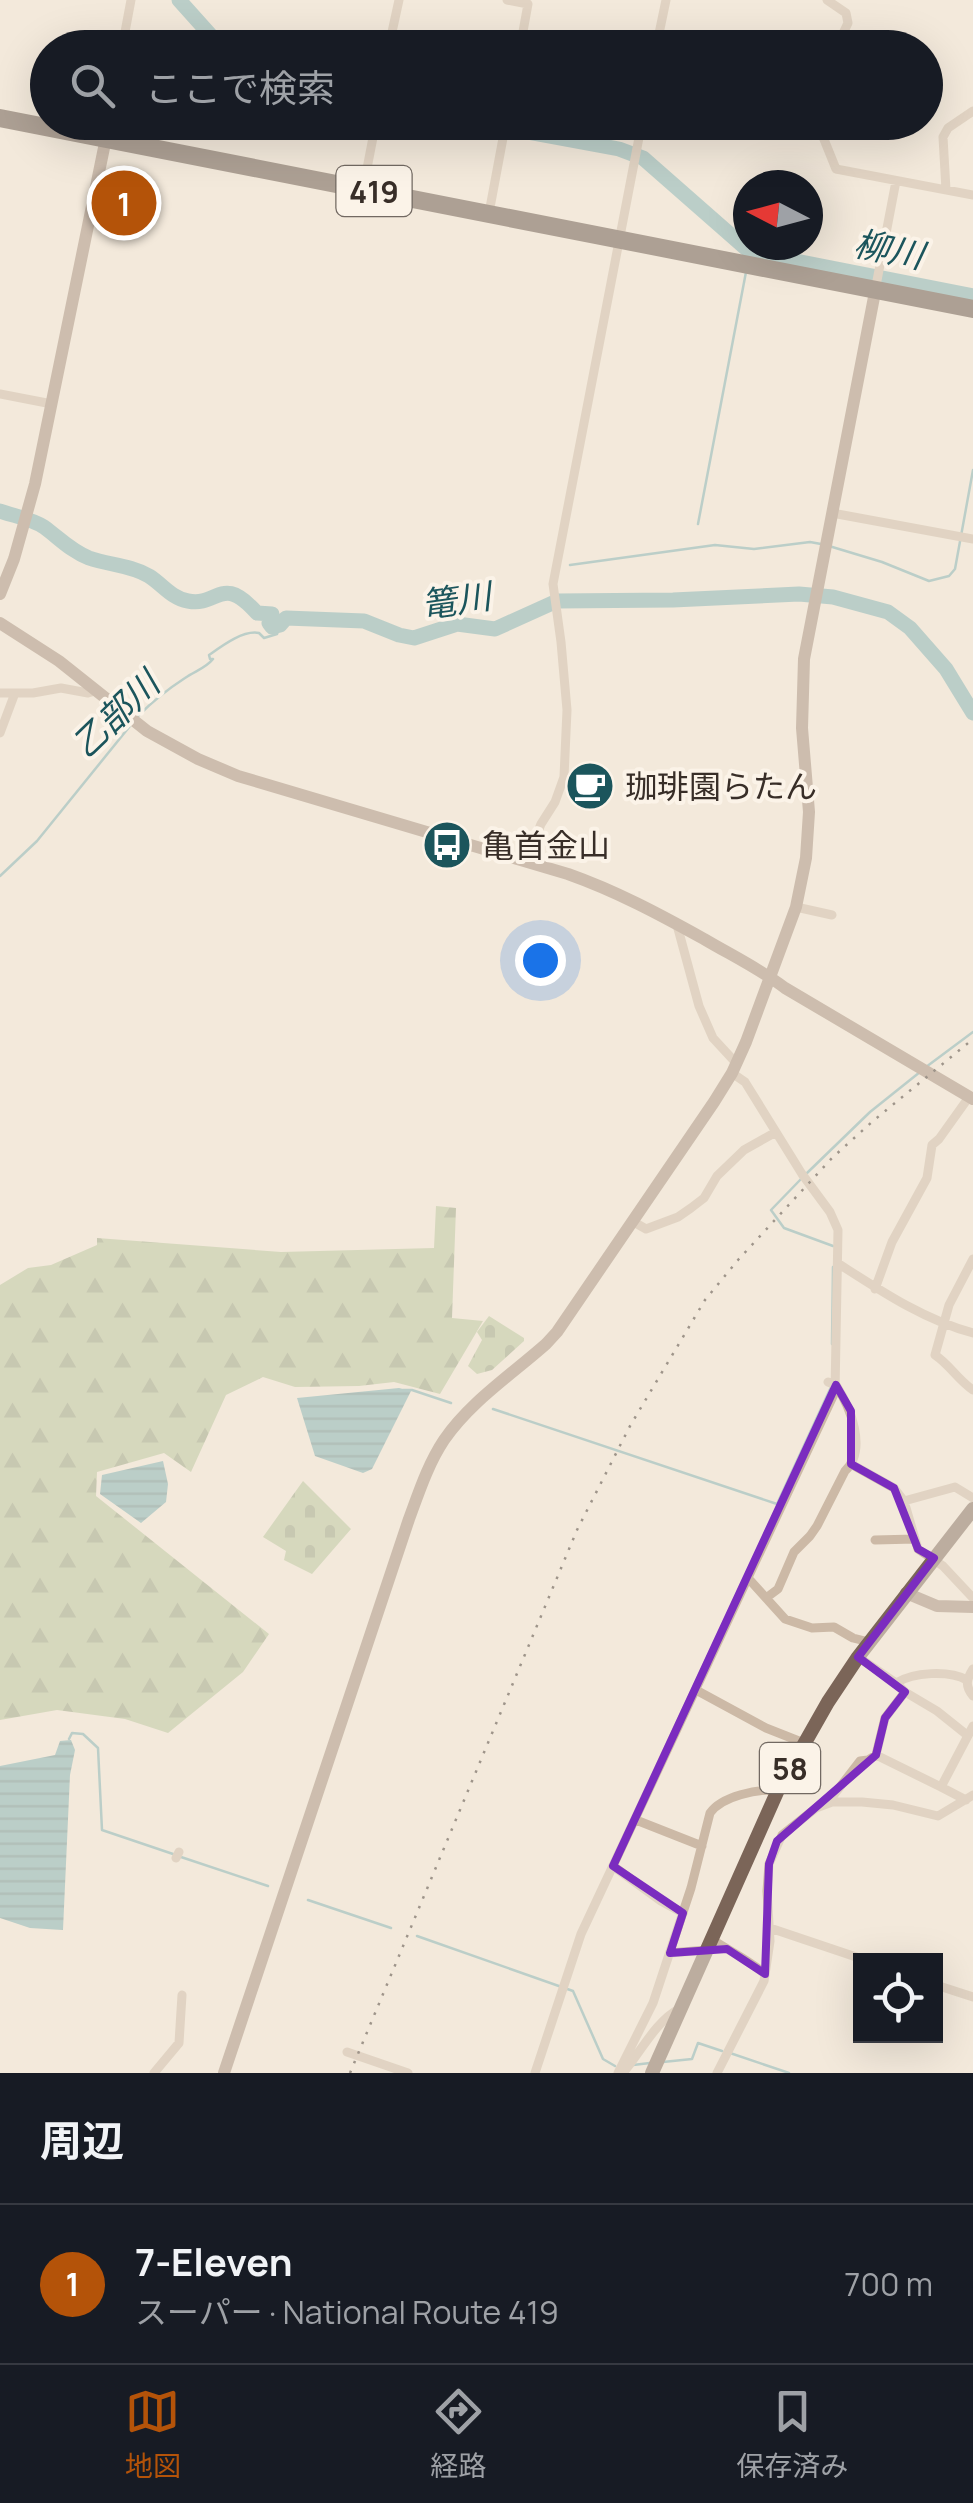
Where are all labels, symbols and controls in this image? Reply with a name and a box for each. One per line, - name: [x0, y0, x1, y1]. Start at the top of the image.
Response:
- search box: [30, 30, 943, 140]
- icon: search: [65, 58, 120, 113]
- text: ここで検索: [145, 61, 335, 113]
- pin: 1: [92, 166, 156, 240]
- road number: 419: [336, 166, 412, 216]
- north arrow: [733, 170, 823, 260]
- water label: 柳川: [850, 219, 932, 280]
- water label: 篭川: [418, 571, 498, 629]
- water label: 乙部川: [61, 657, 172, 768]
- cafe icon: 珈琲園らたん: [564, 760, 616, 812]
- place label: 珈琲園らたん: [625, 764, 817, 808]
- bus stop icon: 亀首金山: [421, 819, 473, 871]
- place label: 亀首金山: [482, 823, 610, 867]
- your location: [515, 935, 566, 986]
- road number: 58: [760, 1743, 820, 1793]
- map controls: [853, 1953, 943, 2043]
- button: locate: [853, 1953, 943, 2043]
- text: 周辺: [40, 2111, 124, 2169]
- text: 7-Eleven: [135, 2235, 292, 2287]
- text: 1: [65, 2262, 80, 2306]
- text: 700 m: [844, 2262, 933, 2306]
- text: スーパー · National Route 419: [135, 2290, 559, 2334]
- tab: 地図: [125, 2384, 181, 2484]
- tab: 経路: [430, 2384, 486, 2484]
- tab: 保存済み: [736, 2384, 848, 2484]

